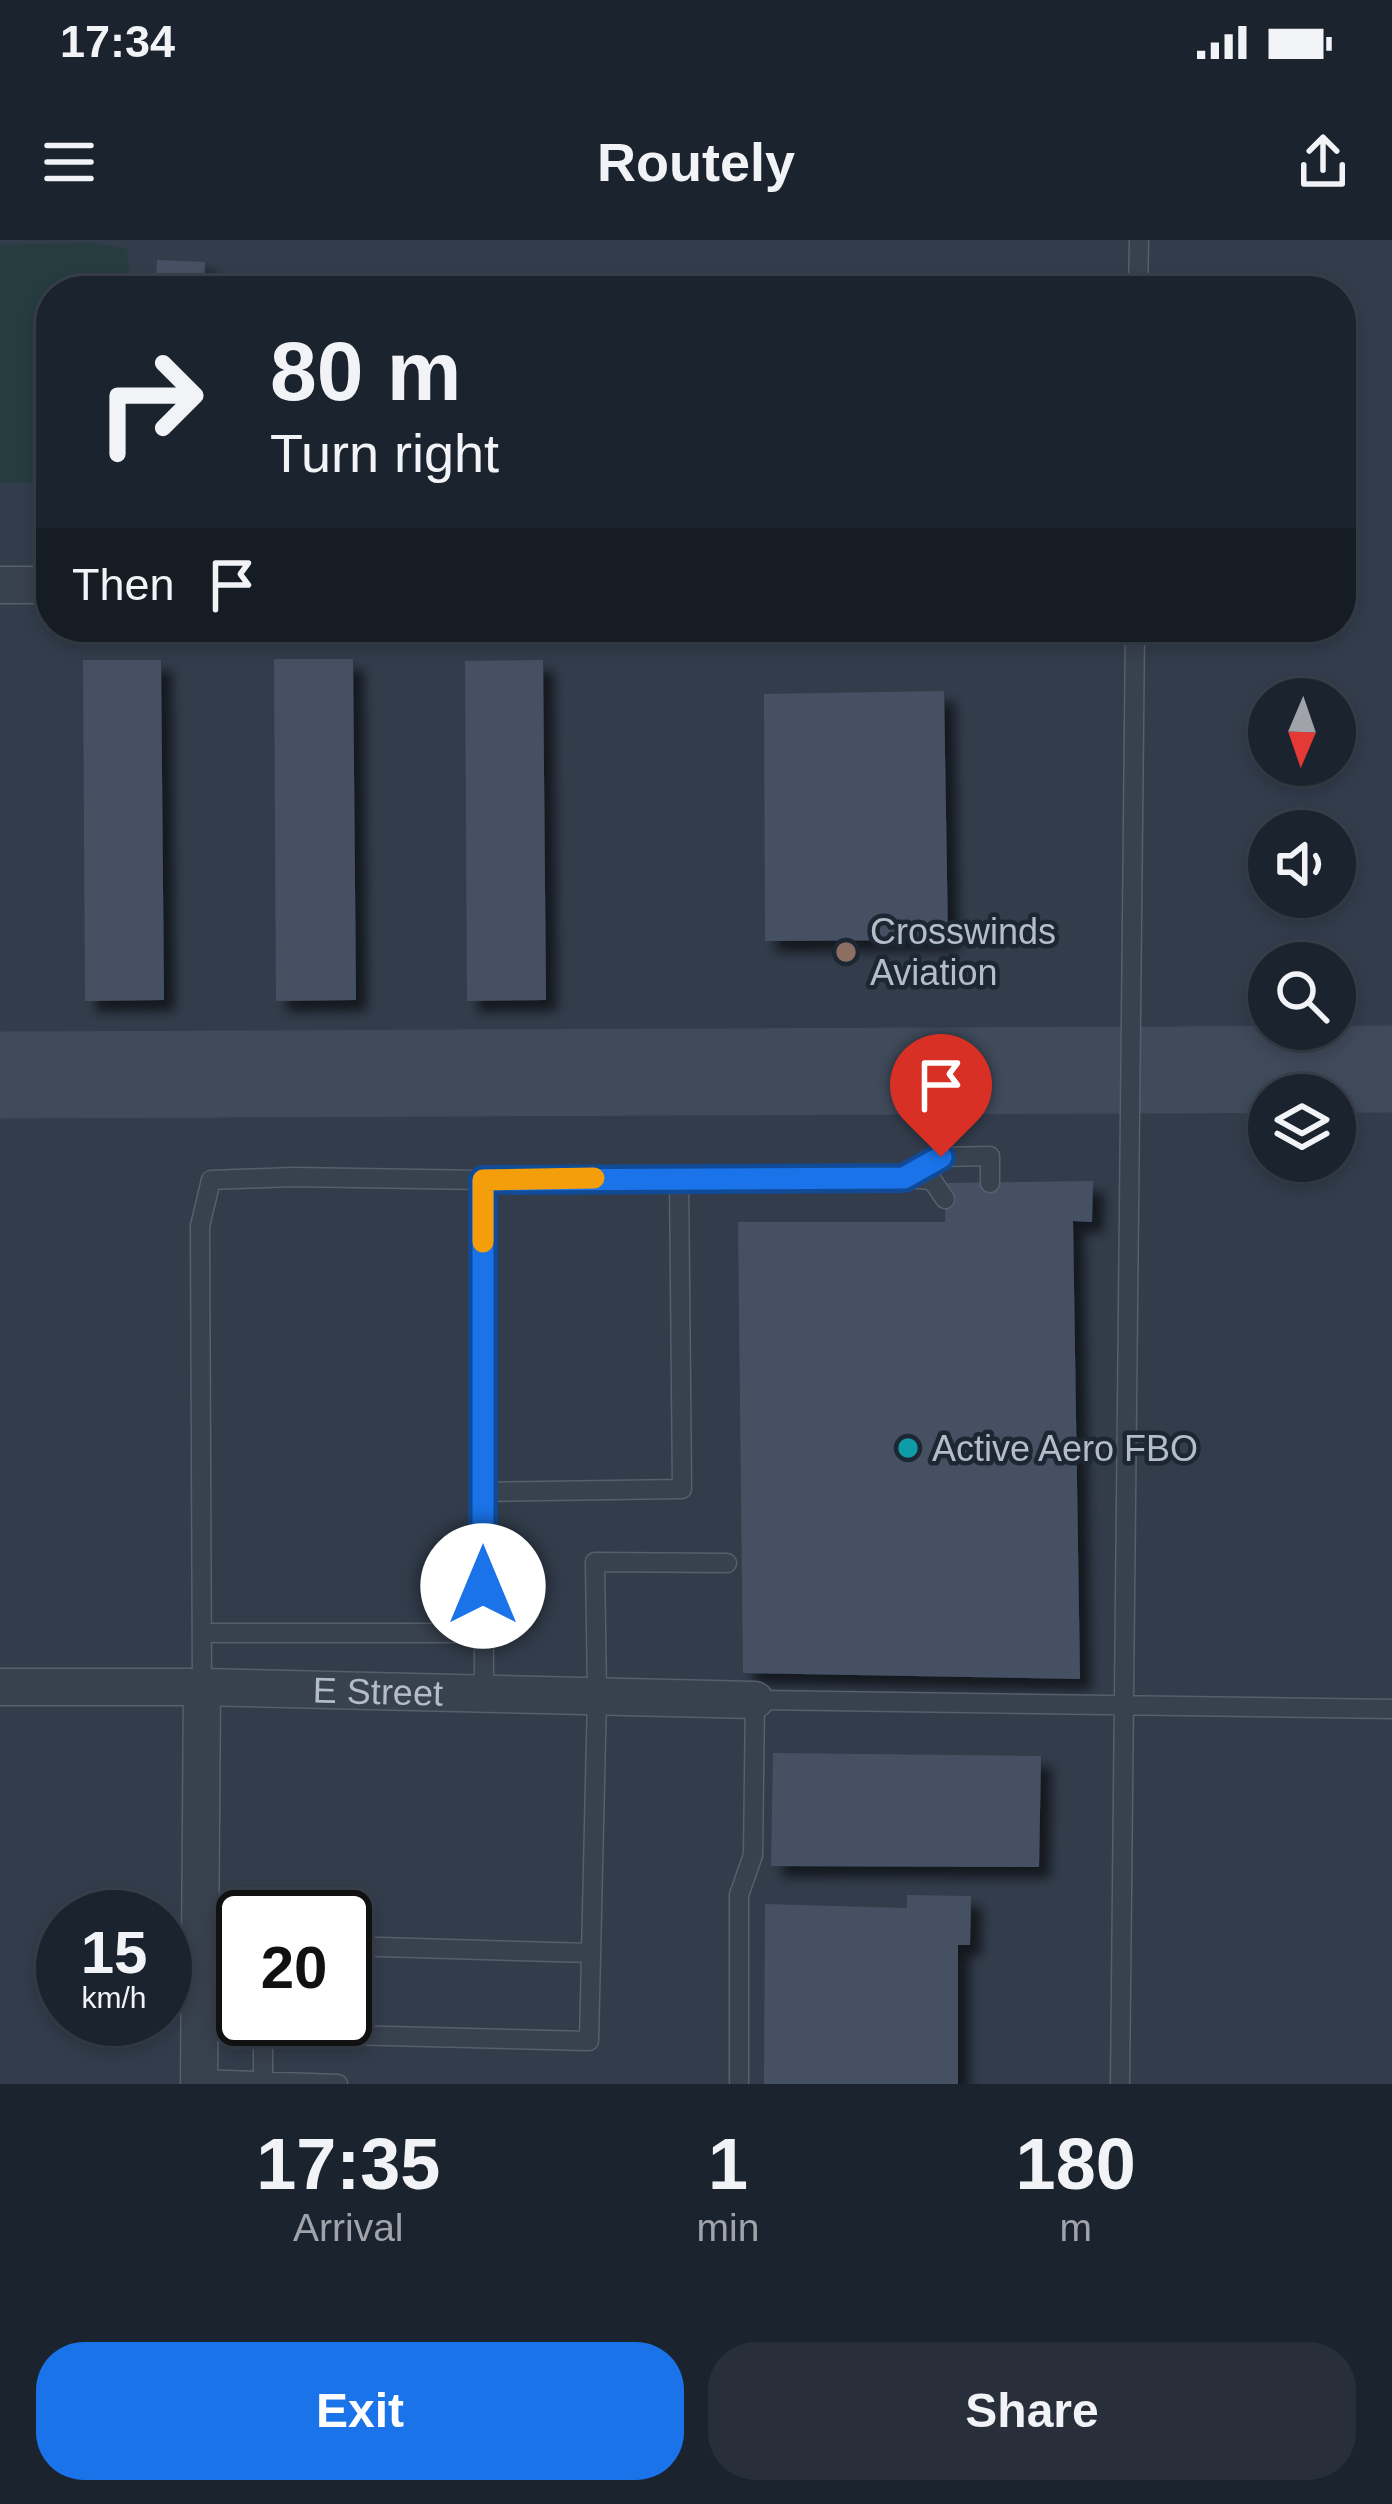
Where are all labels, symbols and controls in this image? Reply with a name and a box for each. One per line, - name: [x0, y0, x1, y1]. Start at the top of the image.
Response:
- text: 17:34: [60, 16, 175, 67]
- icon: menu: [36, 129, 102, 195]
- icon: share: [1290, 129, 1356, 195]
- text: Routely: [597, 132, 795, 192]
- icon: right: [72, 324, 228, 480]
- text: 80 m: [270, 324, 461, 418]
- text: Turn right: [270, 423, 499, 483]
- icon: arrive: [199, 552, 265, 618]
- text: Then: [72, 559, 175, 610]
- north arrow: [1248, 678, 1356, 786]
- map controls: [1248, 678, 1356, 1182]
- button: sound: [1248, 810, 1356, 918]
- place label: Crosswinds Aviation: [870, 911, 1056, 993]
- marker: Crosswinds Aviation: [833, 939, 859, 965]
- button: search: [1248, 942, 1356, 1050]
- pin: [890, 1034, 992, 1157]
- icon: arrive: [908, 1052, 974, 1118]
- button: layers: [1248, 1074, 1356, 1182]
- place label: Active Aero FBO: [932, 1428, 1198, 1469]
- marker: Active Aero FBO: [895, 1435, 921, 1461]
- position arrow: [420, 1523, 546, 1649]
- street label: E Street: [312, 1669, 443, 1713]
- speed limit sign: 20: [216, 1890, 372, 2046]
- text: 15: [81, 1919, 147, 1986]
- text: km/h: [81, 1981, 147, 2014]
- text: 17:35: [256, 2124, 440, 2204]
- text: 1: [708, 2124, 748, 2204]
- text: 180: [1016, 2124, 1136, 2204]
- text: Arrival: [293, 2206, 404, 2249]
- text: min: [697, 2206, 759, 2249]
- text: m: [1059, 2206, 1092, 2249]
- button: Exit: [36, 2342, 684, 2480]
- button: Share: [708, 2342, 1356, 2480]

